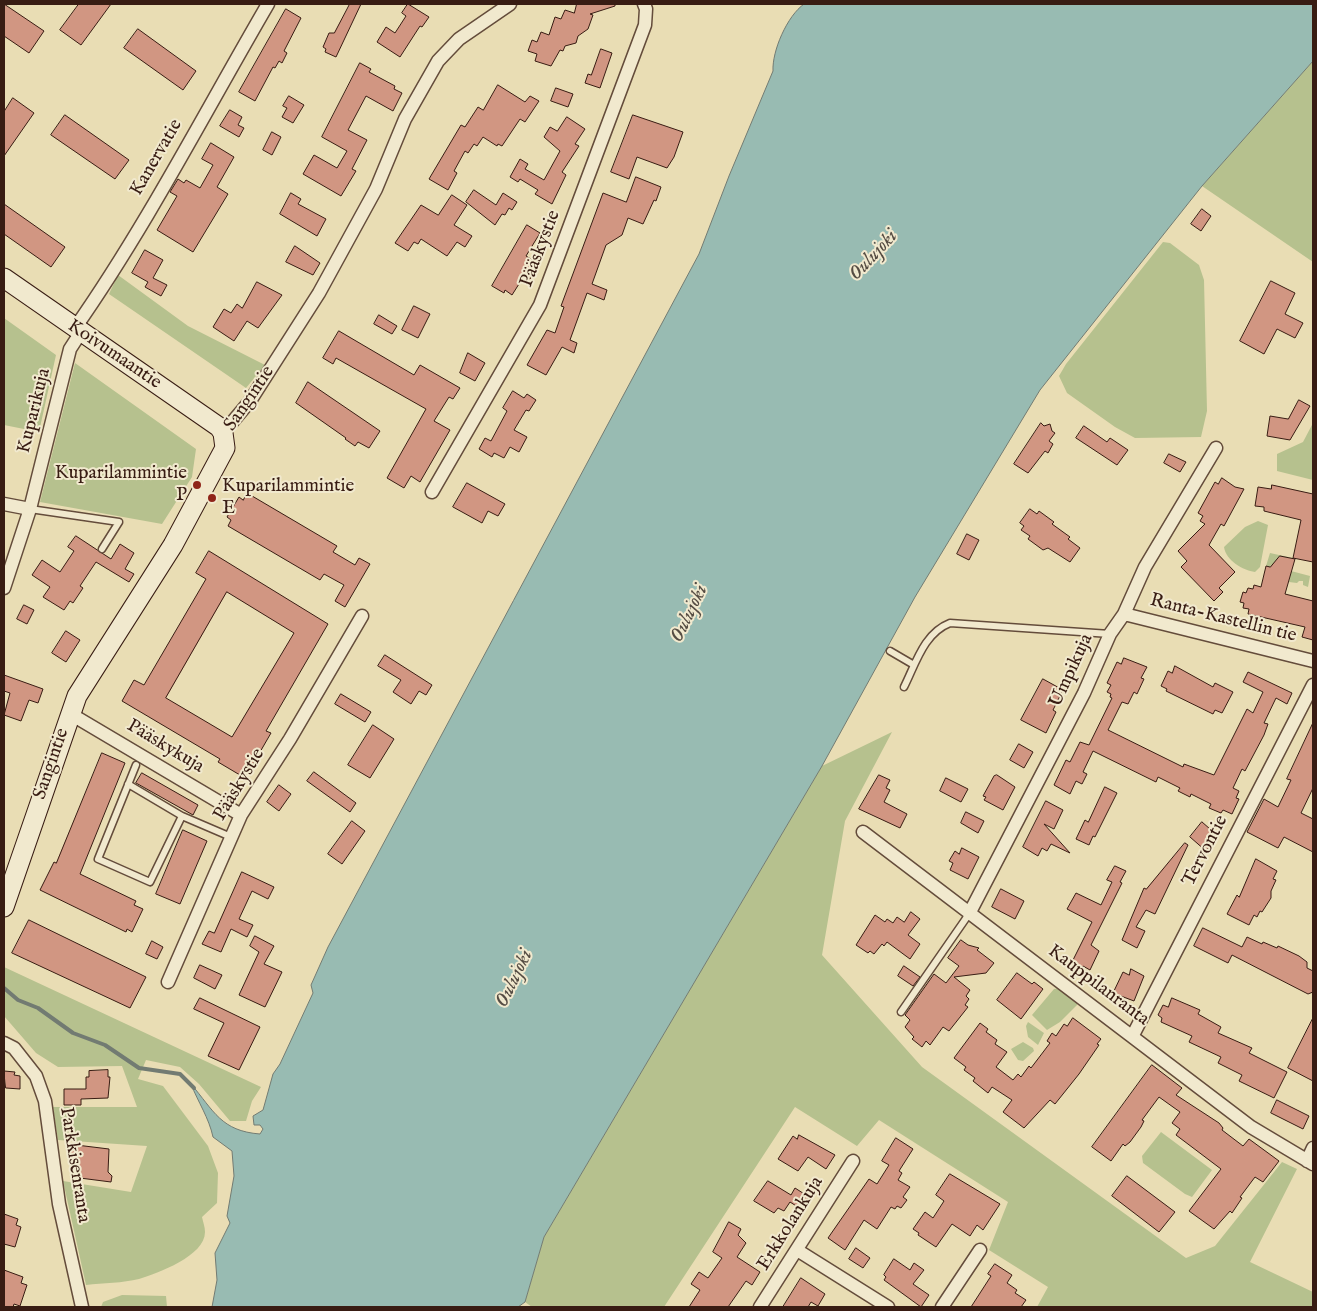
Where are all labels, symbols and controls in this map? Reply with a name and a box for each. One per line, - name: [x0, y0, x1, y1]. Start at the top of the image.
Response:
- street label: Kanervatie: [126, 116, 188, 200]
- street label: Pääskystie: [516, 207, 566, 291]
- water label: Oulujoki: [844, 226, 904, 286]
- street label: Koivumaantie: [63, 315, 165, 395]
- street label: Sangintie: [220, 362, 280, 436]
- street label: Kuparikuja: [13, 366, 57, 456]
- place label: Kuparilammintie P: [55, 463, 187, 507]
- place label: Kuparilammintie E: [222, 476, 354, 520]
- marker: Kuparilammintie P: [191, 479, 203, 491]
- marker: Kuparilammintie E: [206, 492, 218, 504]
- water label: Oulujoki: [666, 581, 714, 647]
- street label: Ranta-Kastellin tie: [1147, 590, 1299, 648]
- street label: Umpikuja: [1045, 631, 1099, 711]
- street label: Pääskykuja: [122, 715, 208, 779]
- street label: Sangintie: [29, 725, 75, 803]
- street label: Pääskystie: [209, 745, 271, 825]
- street label: Tervontie: [1178, 812, 1234, 890]
- street label: Kauppilanranta: [1043, 941, 1153, 1031]
- water label: Oulujoki: [491, 946, 539, 1012]
- street label: Parkkisenranta: [54, 1105, 94, 1225]
- street label: Erkkolankuja: [753, 1173, 829, 1275]

